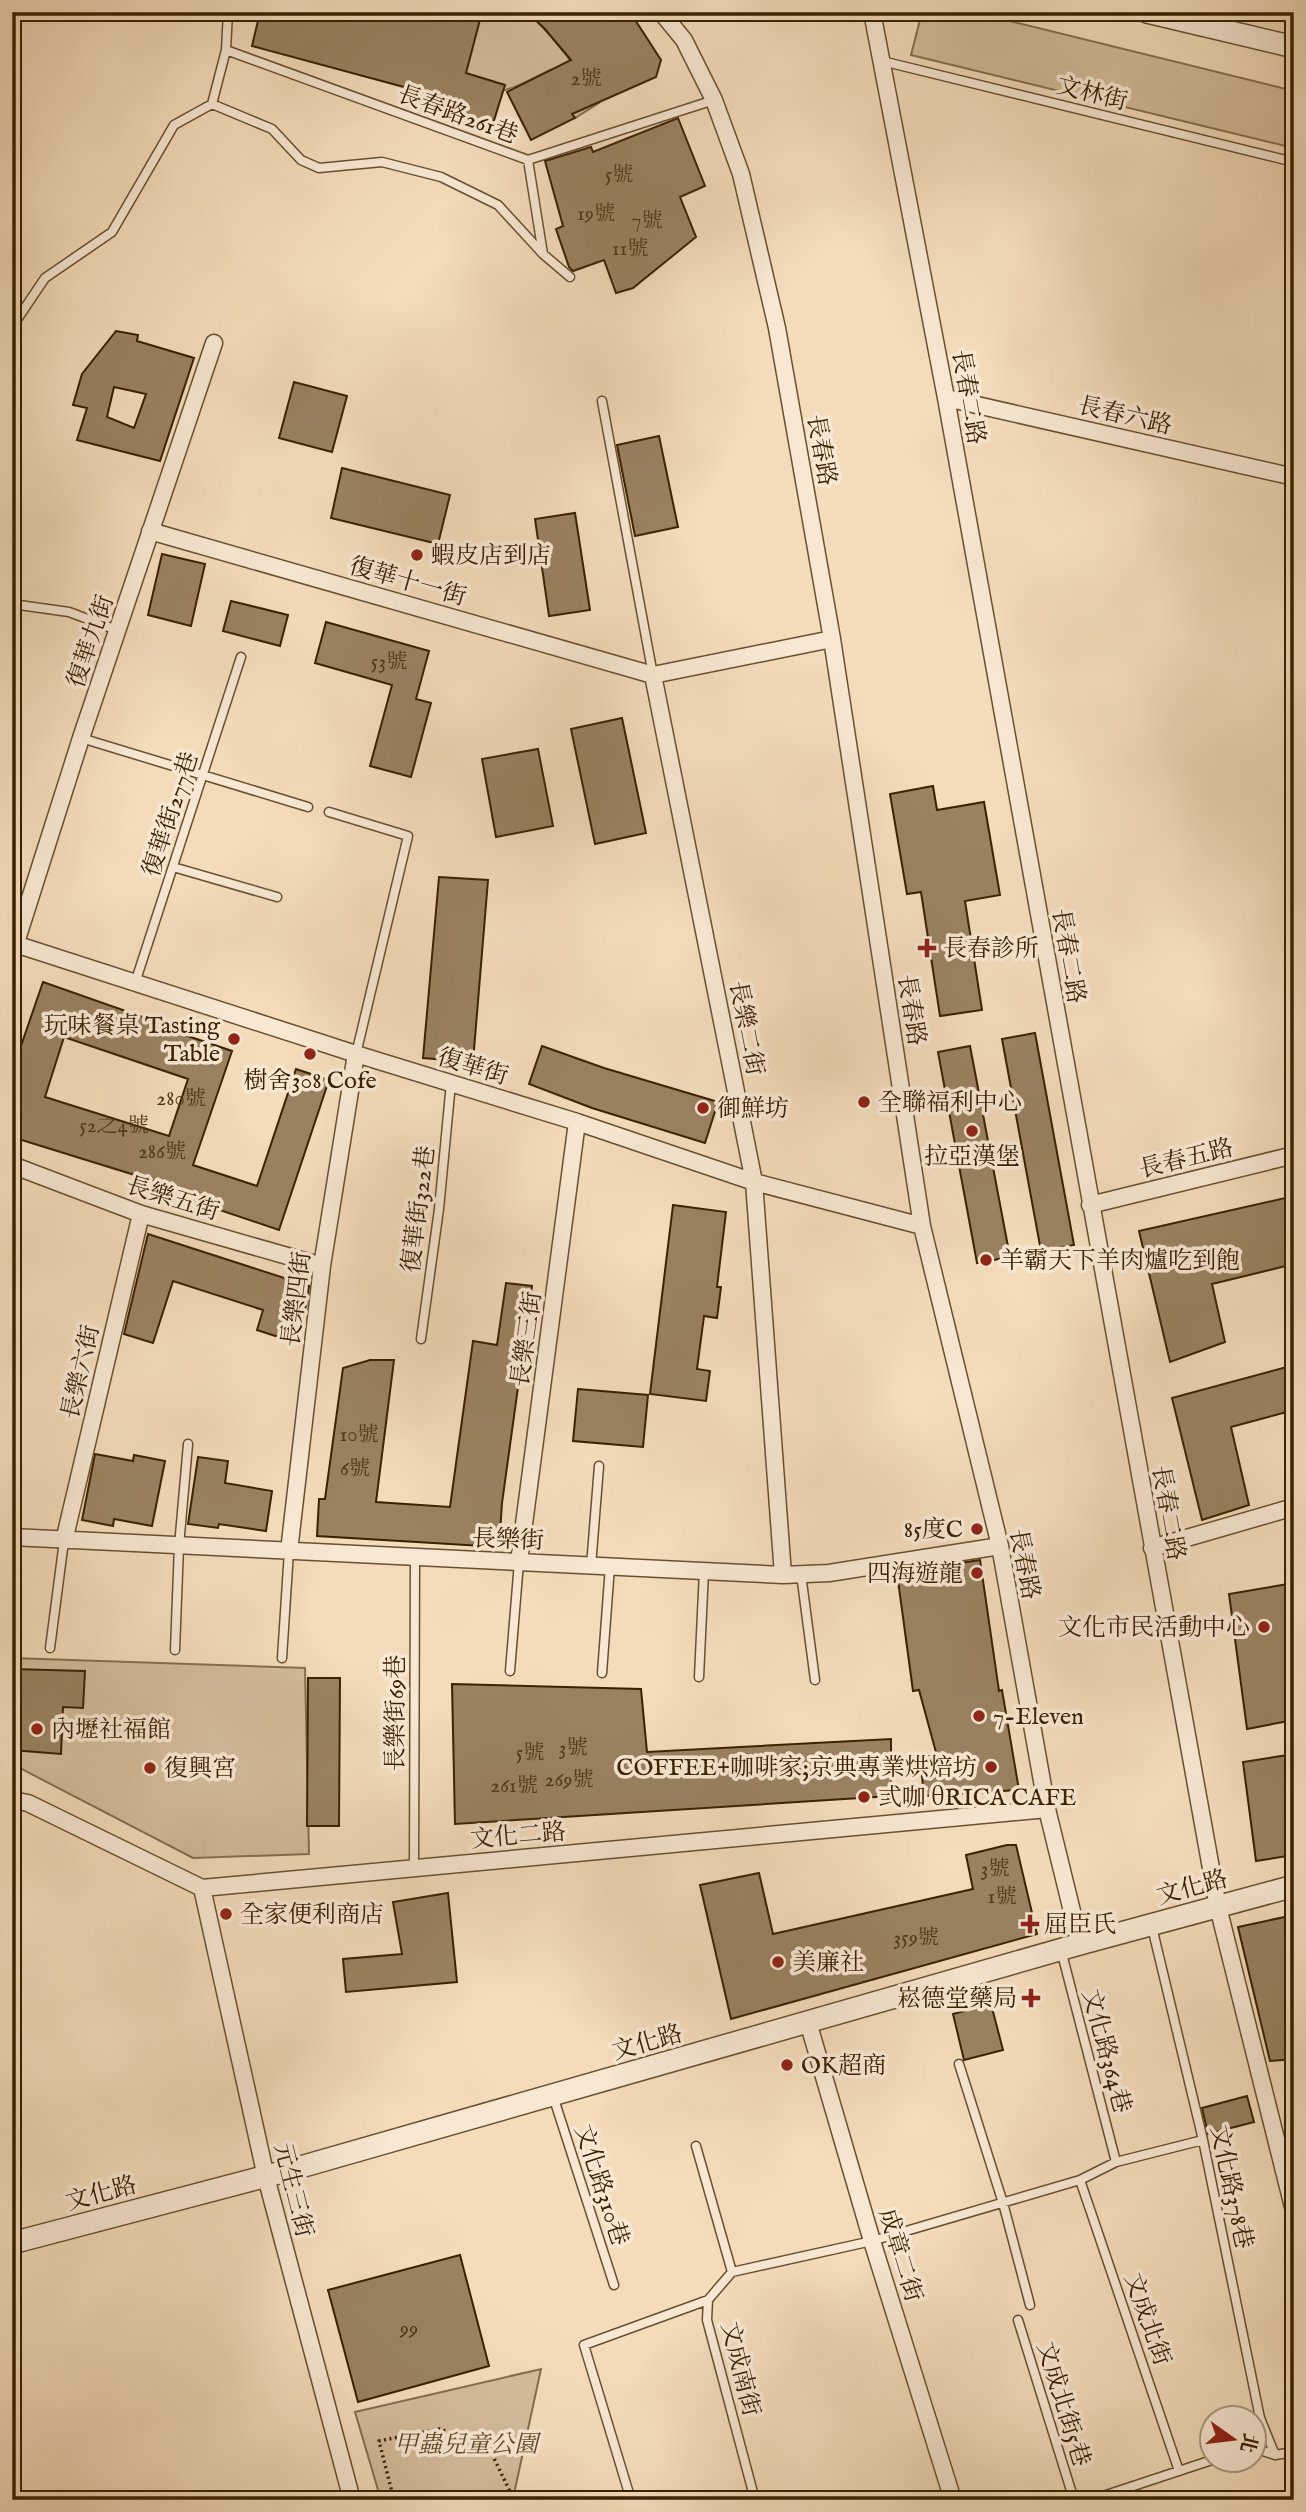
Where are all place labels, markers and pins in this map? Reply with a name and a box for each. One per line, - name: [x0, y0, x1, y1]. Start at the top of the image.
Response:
- place label: 蝦皮店到店: [431, 541, 551, 572]
- marker: 蝦皮店到店: [409, 547, 425, 563]
- place label: 長春診所: [943, 934, 1039, 965]
- marker: 長春診所: [917, 938, 937, 958]
- place label: 玩味餐桌 Tasting Table: [44, 1011, 221, 1070]
- marker: 玩味餐桌 Tasting Table: [226, 1031, 242, 1047]
- marker: 樹舍308 Cofe: [302, 1046, 318, 1062]
- place label: 樹舍308 Cofe: [243, 1066, 377, 1097]
- place label: 全聯福利中心: [878, 1088, 1022, 1119]
- place label: 御鮮坊: [717, 1094, 789, 1125]
- marker: 全聯福利中心: [856, 1094, 872, 1110]
- marker: 御鮮坊: [695, 1100, 711, 1116]
- marker: 拉亞漢堡: [964, 1123, 980, 1139]
- place label: 拉亞漢堡: [924, 1142, 1020, 1173]
- place label: 羊霸天下羊肉爐吃到飽: [1000, 1246, 1240, 1277]
- marker: 羊霸天下羊肉爐吃到飽: [978, 1252, 994, 1268]
- place label: 85度C: [904, 1515, 963, 1546]
- marker: 85度C: [969, 1521, 985, 1537]
- place label: 四海遊龍: [867, 1559, 963, 1590]
- marker: 四海遊龍: [969, 1565, 985, 1581]
- place label: 文化市民活動中心: [1058, 1613, 1250, 1644]
- marker: 文化市民活動中心: [1256, 1619, 1272, 1635]
- place label: 7-Eleven: [993, 1702, 1084, 1733]
- marker: 7-Eleven: [971, 1708, 987, 1724]
- place label: 內壢社福館: [51, 1715, 171, 1746]
- marker: 內壢社福館: [29, 1721, 45, 1737]
- place label: COFFEE+咖啡家;京典專業烘焙坊: [616, 1753, 977, 1784]
- place label: 復興宮: [164, 1754, 236, 1785]
- marker: COFFEE+咖啡家;京典專業烘焙坊: [983, 1759, 999, 1775]
- marker: 復興宮: [142, 1760, 158, 1776]
- place label: 弎咖 θRICA CAFE: [878, 1783, 1076, 1814]
- marker: 弎咖 θRICA CAFE: [856, 1789, 872, 1805]
- place label: 全家便利商店: [240, 1900, 384, 1931]
- marker: 全家便利商店: [218, 1906, 234, 1922]
- place label: 屈臣氏: [1044, 1910, 1116, 1941]
- marker: 屈臣氏: [1022, 1916, 1038, 1932]
- place label: 美廉社: [792, 1948, 864, 1979]
- marker: 美廉社: [770, 1954, 786, 1970]
- place label: 崧德堂藥局: [897, 1984, 1017, 2015]
- marker: 崧德堂藥局: [1023, 1990, 1039, 2006]
- place label: OK超商: [801, 2051, 886, 2082]
- marker: OK超商: [779, 2057, 795, 2073]

